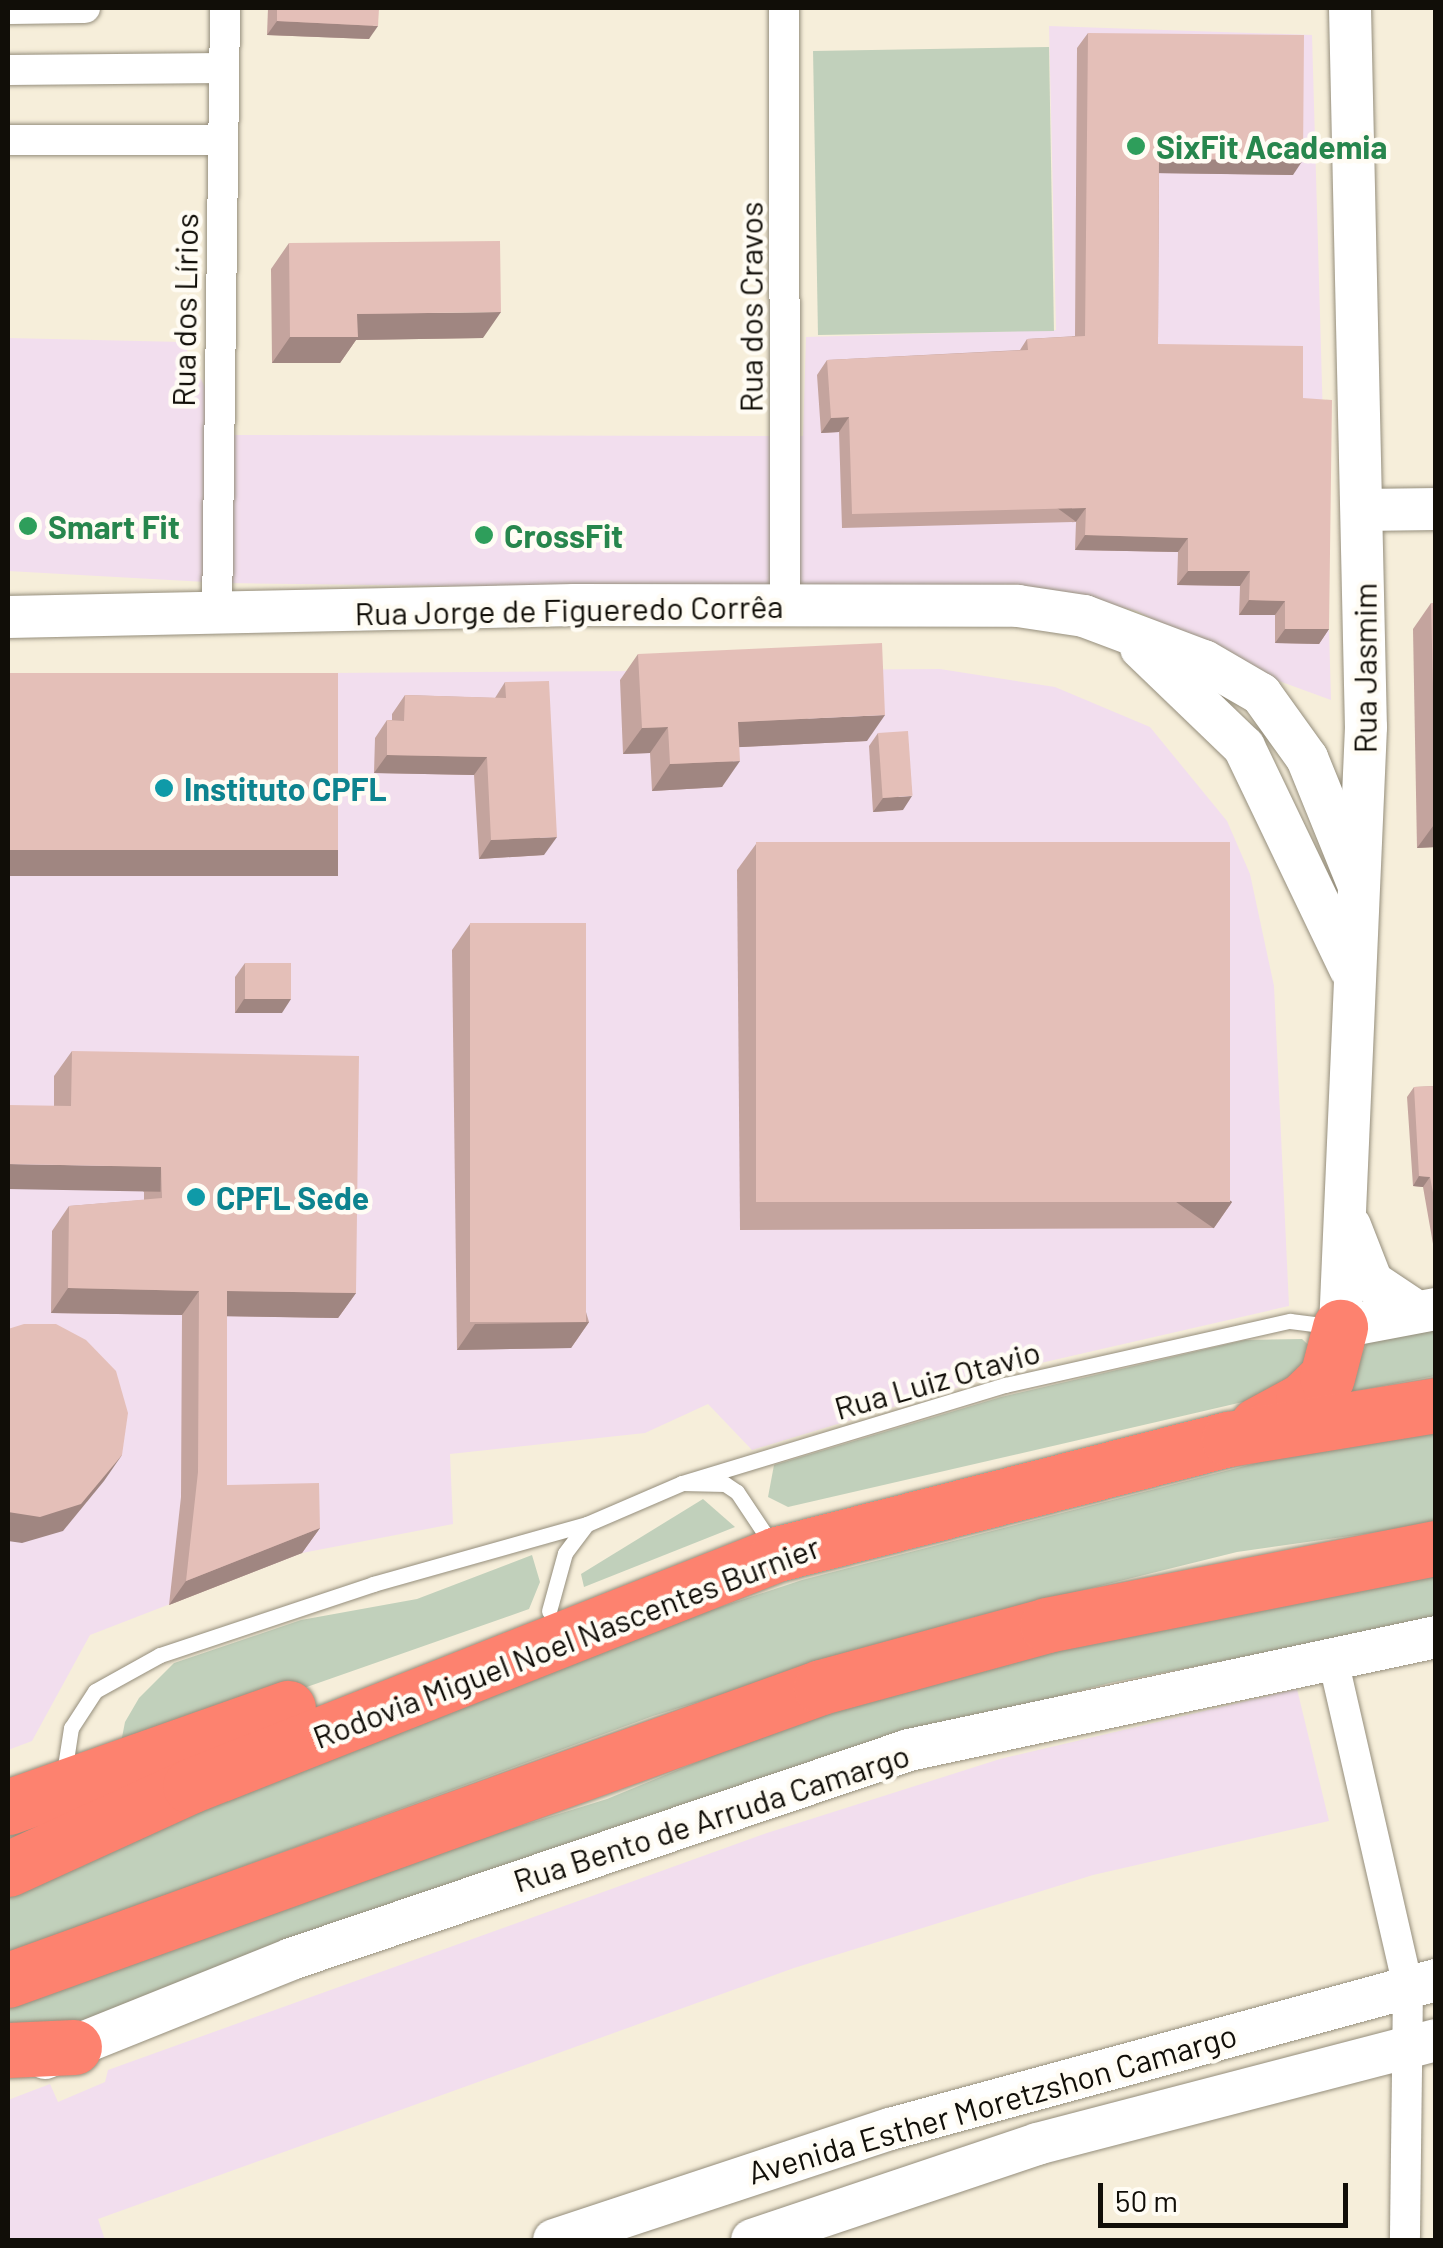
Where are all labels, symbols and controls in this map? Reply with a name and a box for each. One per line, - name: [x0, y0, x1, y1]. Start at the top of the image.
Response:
- place label: SixFit Academia: [1156, 127, 1387, 165]
- marker: SixFit Academia: [1125, 135, 1147, 157]
- street label: Rua dos Cravos: [731, 202, 769, 412]
- street label: Rua dos Lírios: [163, 213, 205, 407]
- place label: Smart Fit: [48, 507, 180, 545]
- marker: Smart Fit: [17, 515, 39, 537]
- place label: CrossFit: [504, 516, 623, 554]
- marker: CrossFit: [473, 524, 495, 546]
- street label: Rua Jasmim: [1345, 583, 1383, 753]
- street label: Rua Jorge de Figueredo Corrêa: [354, 586, 784, 632]
- place label: Instituto CPFL: [184, 769, 387, 807]
- marker: Instituto CPFL: [153, 777, 175, 799]
- place label: CPFL Sede: [216, 1178, 369, 1216]
- marker: CPFL Sede: [185, 1186, 207, 1208]
- street label: Rua Luiz Otavio: [830, 1331, 1044, 1427]
- street label: Rodovia Miguel Noel Nascentes Burnier: [307, 1526, 825, 1756]
- street label: Rua Bento de Arruda Camargo: [508, 1735, 914, 1899]
- street label: Avenida Esther Moretzshon Camargo: [743, 2015, 1241, 2191]
- scale bar: [1103, 2163, 1353, 2225]
- text: 50 m: [1115, 2182, 1178, 2218]

